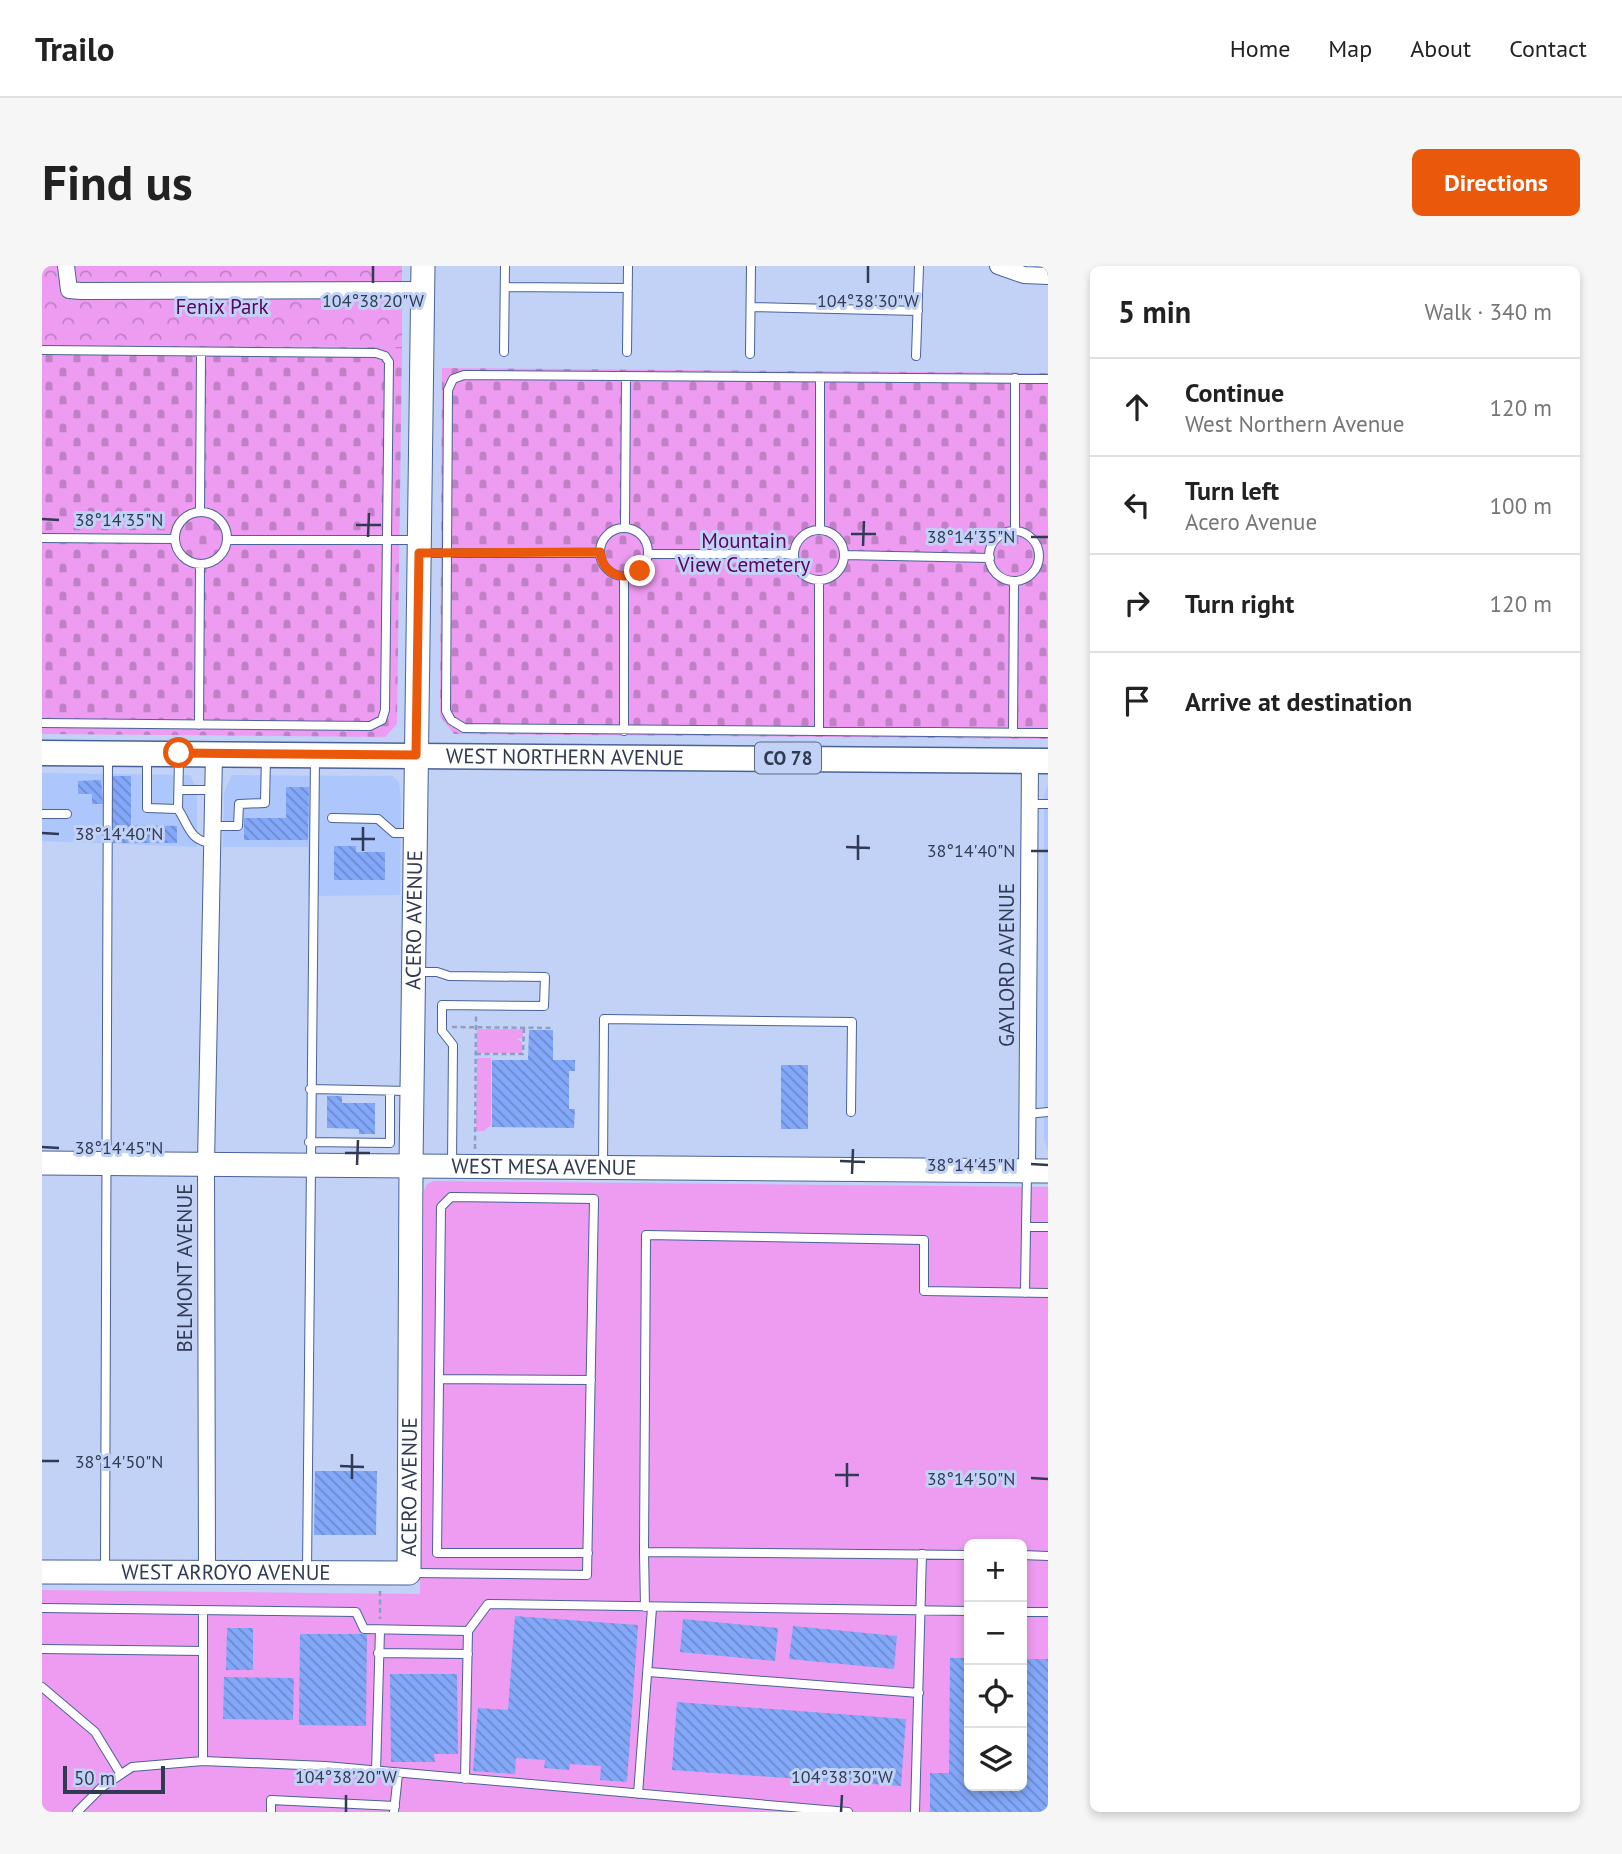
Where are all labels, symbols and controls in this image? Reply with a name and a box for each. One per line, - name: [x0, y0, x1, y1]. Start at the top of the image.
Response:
- text: Trailo: [35, 27, 115, 70]
- text: Home: [1230, 33, 1290, 64]
- text: Map: [1328, 33, 1372, 64]
- text: About: [1410, 33, 1471, 64]
- text: Contact: [1509, 33, 1587, 64]
- button: Directions: [1412, 149, 1580, 216]
- text: Find us: [42, 150, 193, 214]
- text: 104°38'20"W: [322, 289, 424, 312]
- text: 104°38'30"W: [817, 289, 919, 312]
- text: 5 min: [1118, 292, 1191, 331]
- park label: Fenix Park: [175, 293, 269, 320]
- text: Walk · 340 m: [1425, 297, 1552, 326]
- text: Continue: [1185, 376, 1284, 409]
- icon: ahead: [1118, 388, 1156, 426]
- text: 120 m: [1490, 393, 1552, 422]
- text: West Northern Avenue: [1185, 409, 1404, 438]
- text: Turn left: [1185, 474, 1279, 507]
- icon: left: [1118, 486, 1156, 524]
- text: 100 m: [1490, 491, 1552, 520]
- text: Acero Avenue: [1185, 507, 1317, 536]
- text: 38°14'35"N: [75, 508, 163, 531]
- text: 38°14'35"N: [927, 525, 1015, 548]
- park label: Mountain View Cemetery: [677, 527, 811, 578]
- route end: [624, 555, 655, 586]
- icon: right: [1118, 584, 1156, 622]
- text: Turn right: [1185, 587, 1294, 620]
- text: 120 m: [1490, 589, 1552, 618]
- icon: arrive: [1118, 682, 1156, 720]
- text: Arrive at destination: [1185, 685, 1412, 718]
- route start: [163, 737, 194, 768]
- street label: WEST NORTHERN AVENUE: [446, 742, 684, 771]
- road number: CO 78: [755, 743, 821, 774]
- text: 38°14'40"N: [75, 822, 163, 845]
- text: 38°14'40"N: [927, 839, 1015, 862]
- street label: ACERO AVENUE: [399, 850, 428, 990]
- street label: GAYLORD AVENUE: [993, 883, 1020, 1047]
- text: 38°14'45"N: [75, 1136, 163, 1159]
- street label: WEST MESA AVENUE: [451, 1152, 637, 1181]
- text: 38°14'45"N: [927, 1153, 1015, 1176]
- street label: BELMONT AVENUE: [171, 1184, 198, 1352]
- street label: ACERO AVENUE: [395, 1417, 423, 1557]
- text: 38°14'50"N: [75, 1450, 163, 1473]
- text: 38°14'50"N: [927, 1467, 1015, 1490]
- map controls: [964, 1539, 1027, 1791]
- button: +: [964, 1539, 1027, 1602]
- street label: WEST ARROYO AVENUE: [121, 1558, 331, 1586]
- button: −: [964, 1602, 1027, 1665]
- button: locate: [964, 1665, 1027, 1728]
- button: layers: [964, 1728, 1027, 1791]
- scale bar: [63, 1763, 164, 1795]
- text: 104°38'20"W: [295, 1765, 397, 1788]
- text: 104°38'30"W: [791, 1765, 893, 1788]
- text: 50 m: [74, 1766, 115, 1790]

